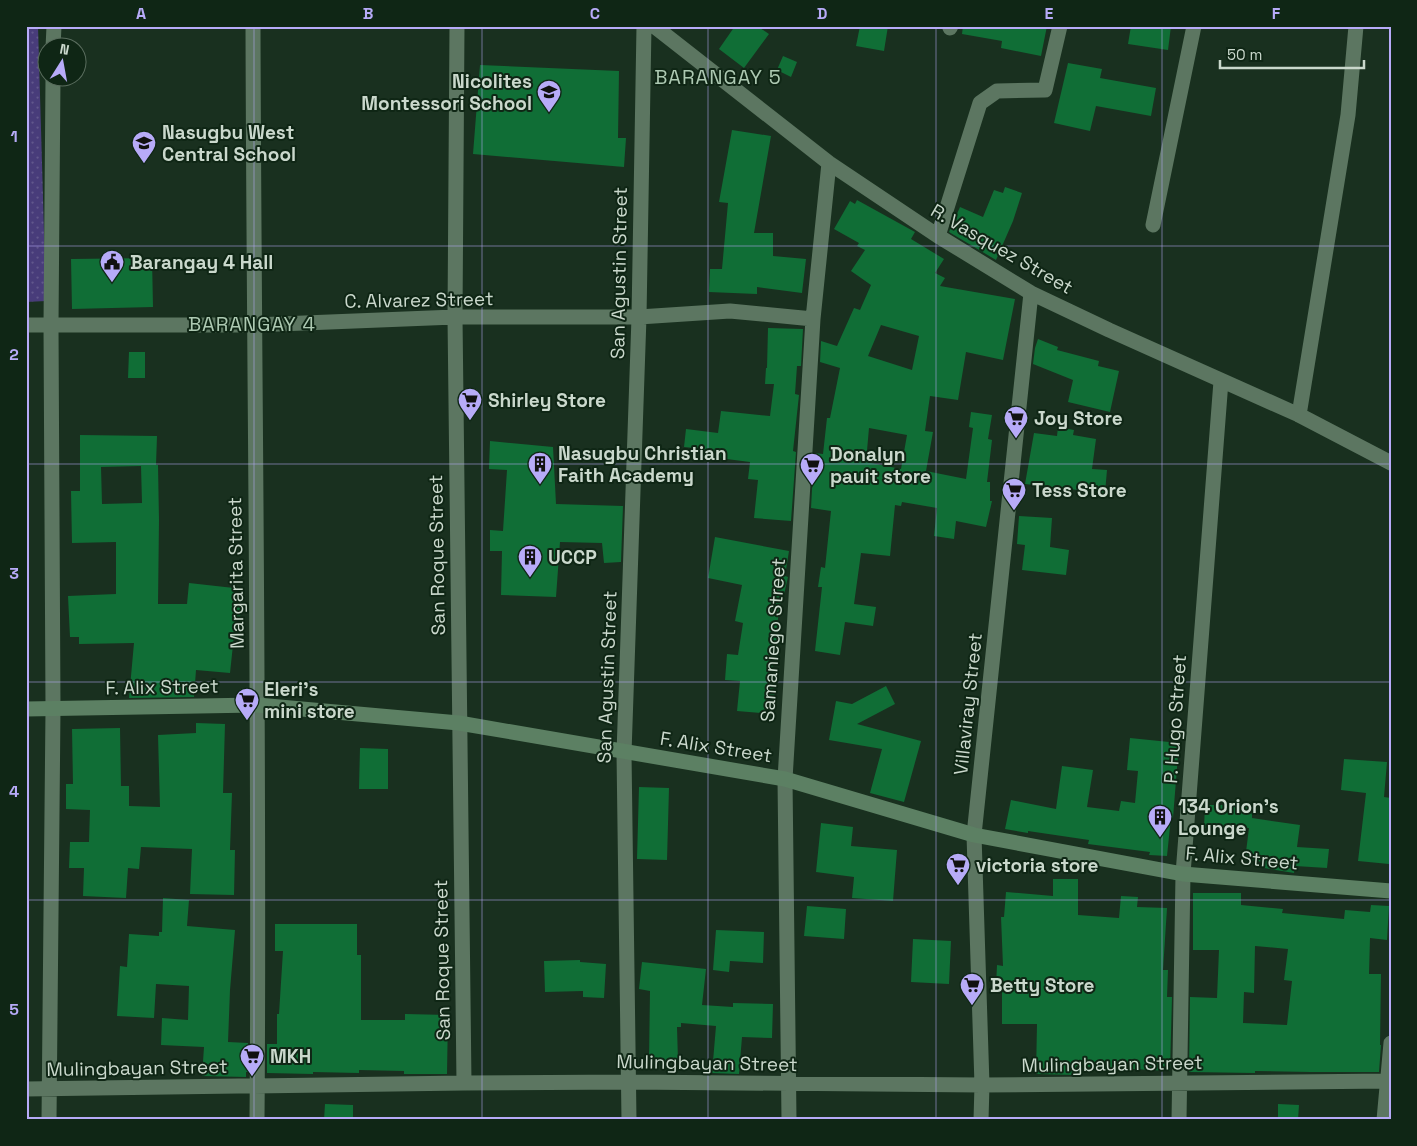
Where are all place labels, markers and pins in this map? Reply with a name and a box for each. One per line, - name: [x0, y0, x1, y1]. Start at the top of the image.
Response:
- place label: Nicolites Montessori School: [361, 69, 532, 116]
- school or university icon: Nicolites Montessori School: [536, 79, 562, 113]
- place label: Nasugbu West Central School: [162, 120, 296, 167]
- school or university icon: Nasugbu West Central School: [131, 130, 157, 164]
- public building icon: Barangay 4 Hall: [99, 249, 125, 283]
- place label: Barangay 4 Hall: [130, 250, 273, 275]
- supermarket icon: Shirley Store: [457, 387, 483, 421]
- place label: Shirley Store: [488, 388, 606, 413]
- supermarket icon: Joy Store: [1003, 405, 1029, 439]
- place label: Joy Store: [1034, 406, 1123, 431]
- place label: Nasugbu Christian Faith Academy: [558, 441, 727, 488]
- place label: Donalyn pauit store: [830, 442, 931, 489]
- building icon: Nasugbu Christian Faith Academy: [527, 451, 553, 485]
- supermarket icon: Donalyn pauit store: [799, 452, 825, 486]
- supermarket icon: Tess Store: [1001, 477, 1027, 511]
- place label: Tess Store: [1032, 478, 1127, 503]
- building icon: UCCP: [517, 544, 543, 578]
- place label: UCCP: [548, 545, 597, 570]
- place label: Eleri's mini store: [264, 677, 355, 724]
- supermarket icon: Eleri's mini store: [234, 687, 260, 721]
- place label: 134 Orion's Lounge: [1178, 794, 1279, 841]
- building icon: 134 Orion's Lounge: [1147, 804, 1173, 838]
- supermarket icon: victoria store: [945, 852, 971, 886]
- place label: victoria store: [976, 853, 1099, 878]
- supermarket icon: Betty Store: [959, 972, 985, 1006]
- place label: Betty Store: [990, 973, 1095, 998]
- supermarket icon: MKH: [239, 1043, 265, 1077]
- place label: MKH: [270, 1044, 311, 1069]

